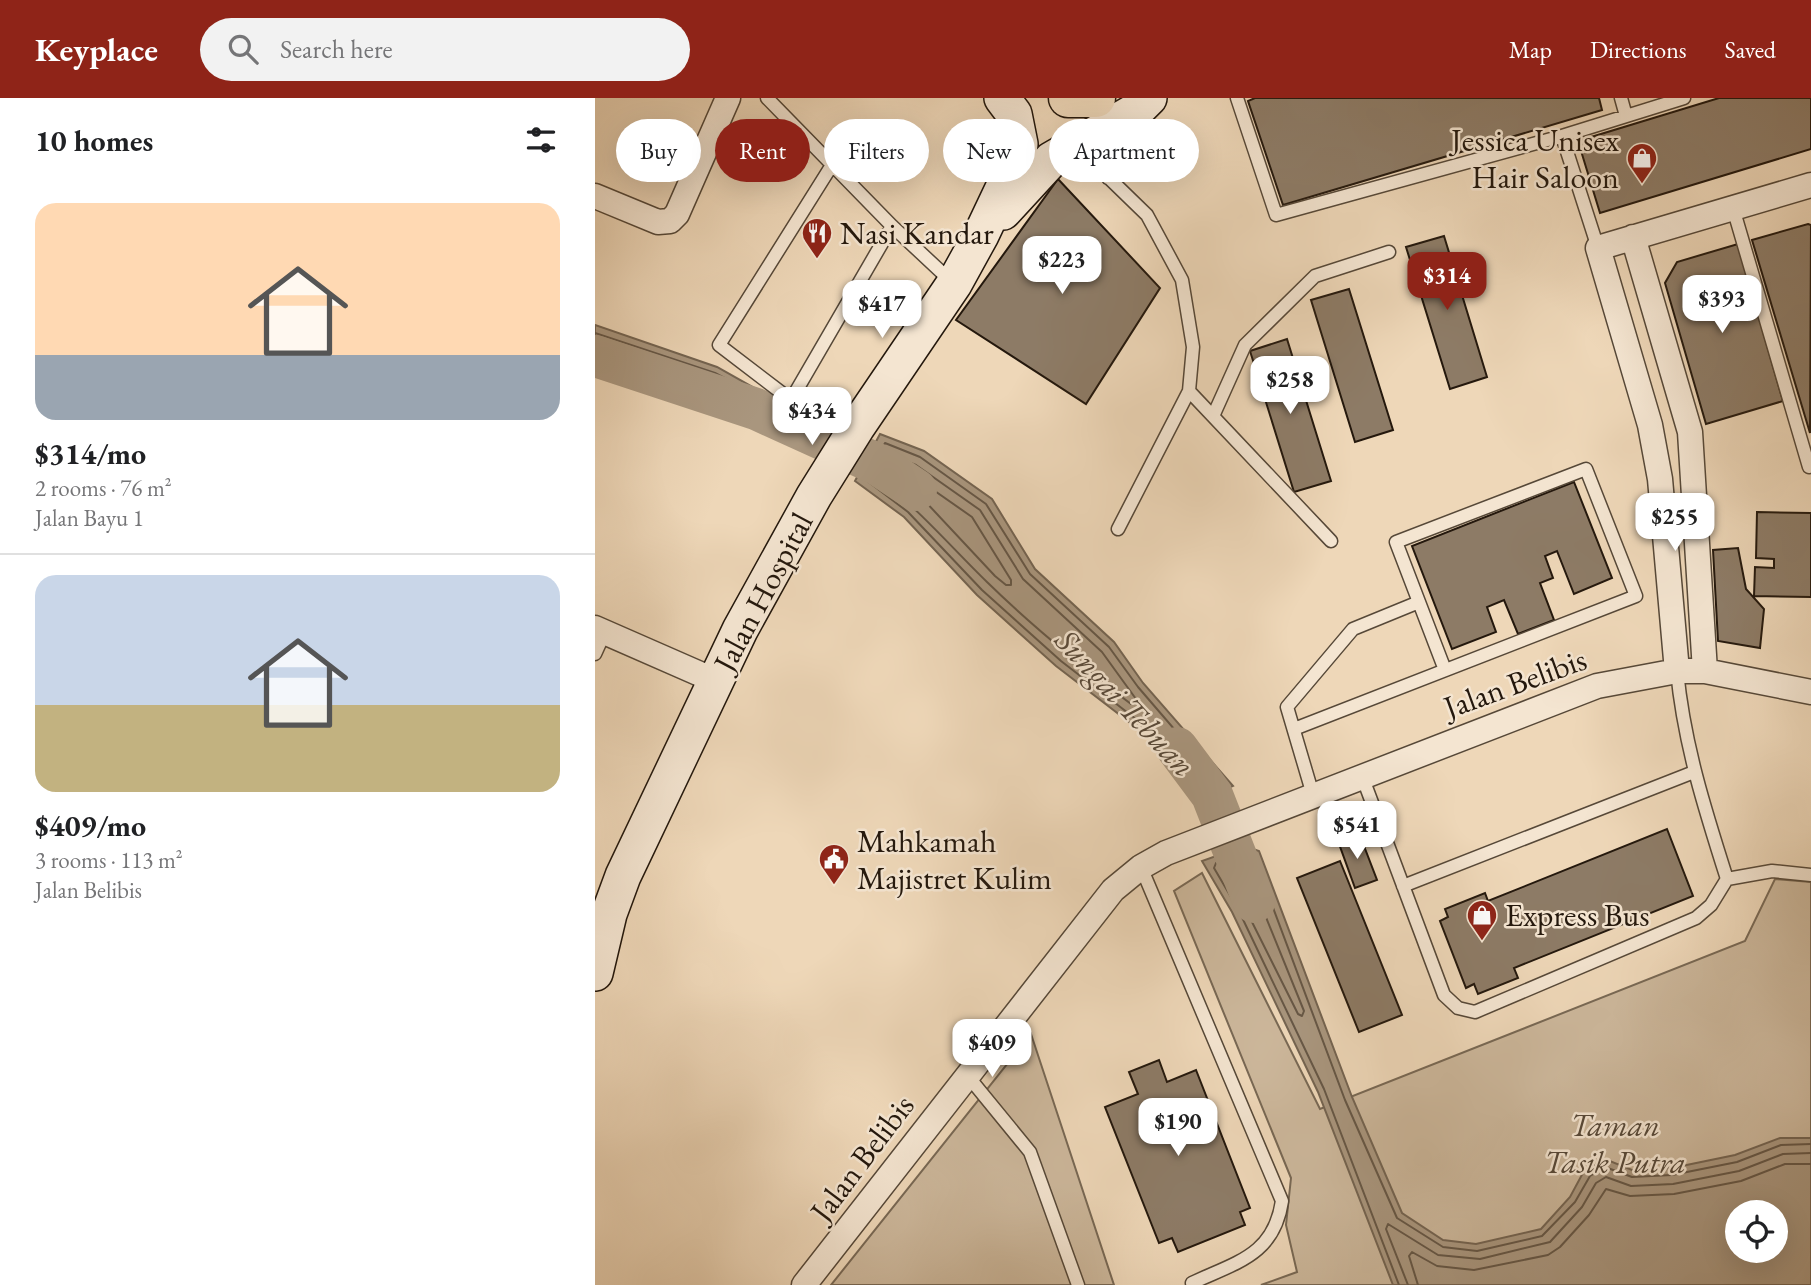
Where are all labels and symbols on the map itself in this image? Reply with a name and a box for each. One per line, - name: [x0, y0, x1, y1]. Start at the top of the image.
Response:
- place label: Jessica Unisex Hair Saloon: [1448, 119, 1619, 198]
- shop icon: Jessica Unisex Hair Saloon: [1625, 141, 1659, 185]
- place label: Nasi Kandar: [840, 212, 994, 254]
- restaurant icon: Nasi Kandar: [800, 216, 834, 260]
- pin: $223: [1021, 236, 1103, 296]
- pin: $314: [1406, 252, 1488, 312]
- pin: $393: [1681, 275, 1763, 335]
- pin: $417: [841, 280, 923, 340]
- pin: $258: [1249, 356, 1331, 416]
- pin: $434: [771, 388, 853, 447]
- pin: $255: [1634, 494, 1716, 553]
- street label: Jalan Hospital: [702, 505, 823, 682]
- water label: Sungai Tebuan: [1045, 618, 1205, 785]
- street label: Jalan Belibis: [1435, 638, 1592, 729]
- pin: $541: [1316, 802, 1398, 861]
- place label: Mahkamah Majistret Kulim: [857, 820, 1052, 899]
- public building icon: Mahkamah Majistret Kulim: [817, 842, 851, 886]
- place label: Express Bus: [1505, 894, 1650, 936]
- shop icon: Express Bus: [1465, 898, 1499, 942]
- pin: $409: [951, 1020, 1033, 1079]
- street label: Jalan Belibis: [799, 1086, 924, 1232]
- pin: $190: [1137, 1098, 1219, 1158]
- park label: Taman Tasik Putra: [1544, 1104, 1686, 1183]

